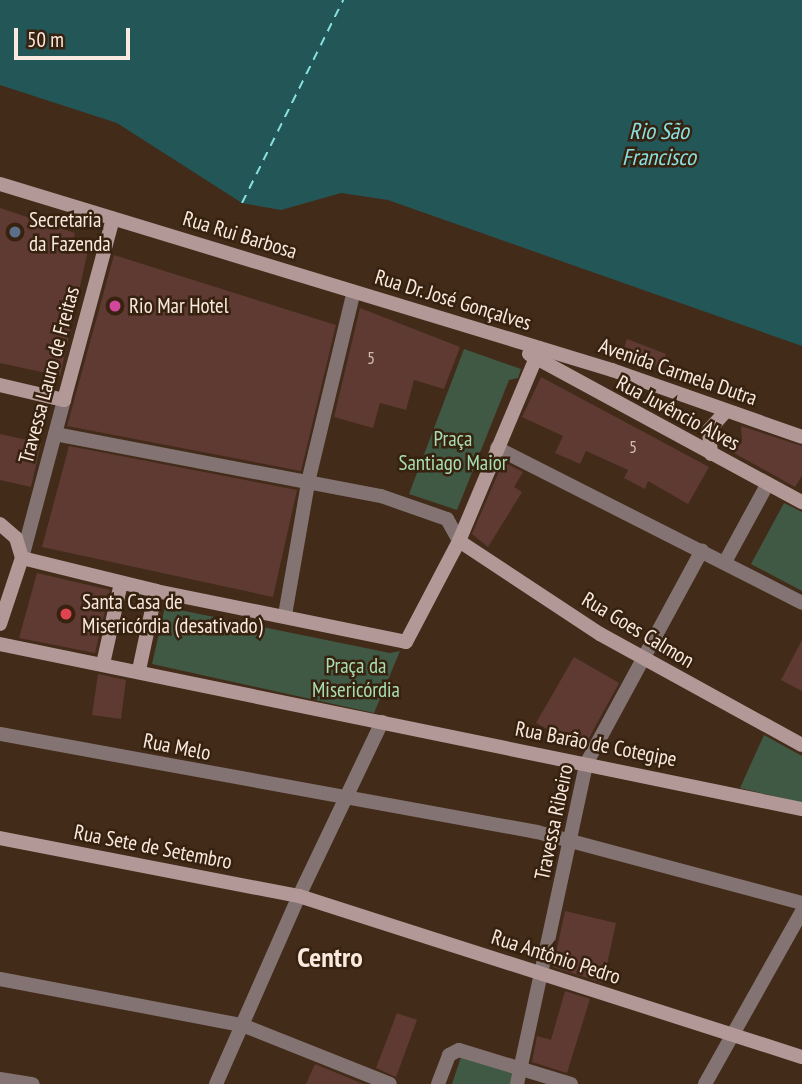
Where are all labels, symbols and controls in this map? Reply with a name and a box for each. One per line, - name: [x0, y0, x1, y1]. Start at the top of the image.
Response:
- scale bar: [18, 14, 133, 58]
- text: 50 m: [27, 26, 64, 53]
- water label: Rio São Francisco: [622, 117, 696, 171]
- street label: Rua Rui Barbosa: [180, 206, 300, 264]
- place label: Secretaria da Fazenda: [29, 207, 111, 257]
- marker: Secretaria da Fazenda: [7, 224, 23, 240]
- street label: Rua Dr. José Gonçalves: [371, 264, 535, 336]
- street label: Travessa Lauro de Freitas: [13, 284, 85, 466]
- place label: Rio Mar Hotel: [129, 293, 229, 319]
- marker: Rio Mar Hotel: [107, 298, 123, 314]
- street label: Avenida Carmela Dutra: [596, 333, 760, 411]
- house number: 5: [367, 347, 375, 369]
- street label: Rua Juvêncio Alves: [612, 370, 744, 456]
- park label: Praça Santiago Maior: [398, 426, 508, 476]
- house number: 5: [629, 436, 637, 458]
- street label: Rua Goes Calmon: [577, 587, 699, 673]
- place label: Santa Casa de Misericórdia (desativado): [82, 589, 263, 639]
- marker: Santa Casa de Misericórdia (desativado): [56, 604, 76, 624]
- park label: Praça da Misericórdia: [312, 653, 400, 703]
- street label: Rua Barão de Cotegipe: [513, 716, 679, 772]
- street label: Rua Melo: [141, 728, 213, 766]
- street label: Travessa Ribeiro: [529, 762, 579, 882]
- street label: Rua Sete de Setembro: [72, 819, 234, 875]
- street label: Rua Antônio Pedro: [488, 924, 624, 990]
- district label: Centro: [297, 940, 363, 974]

